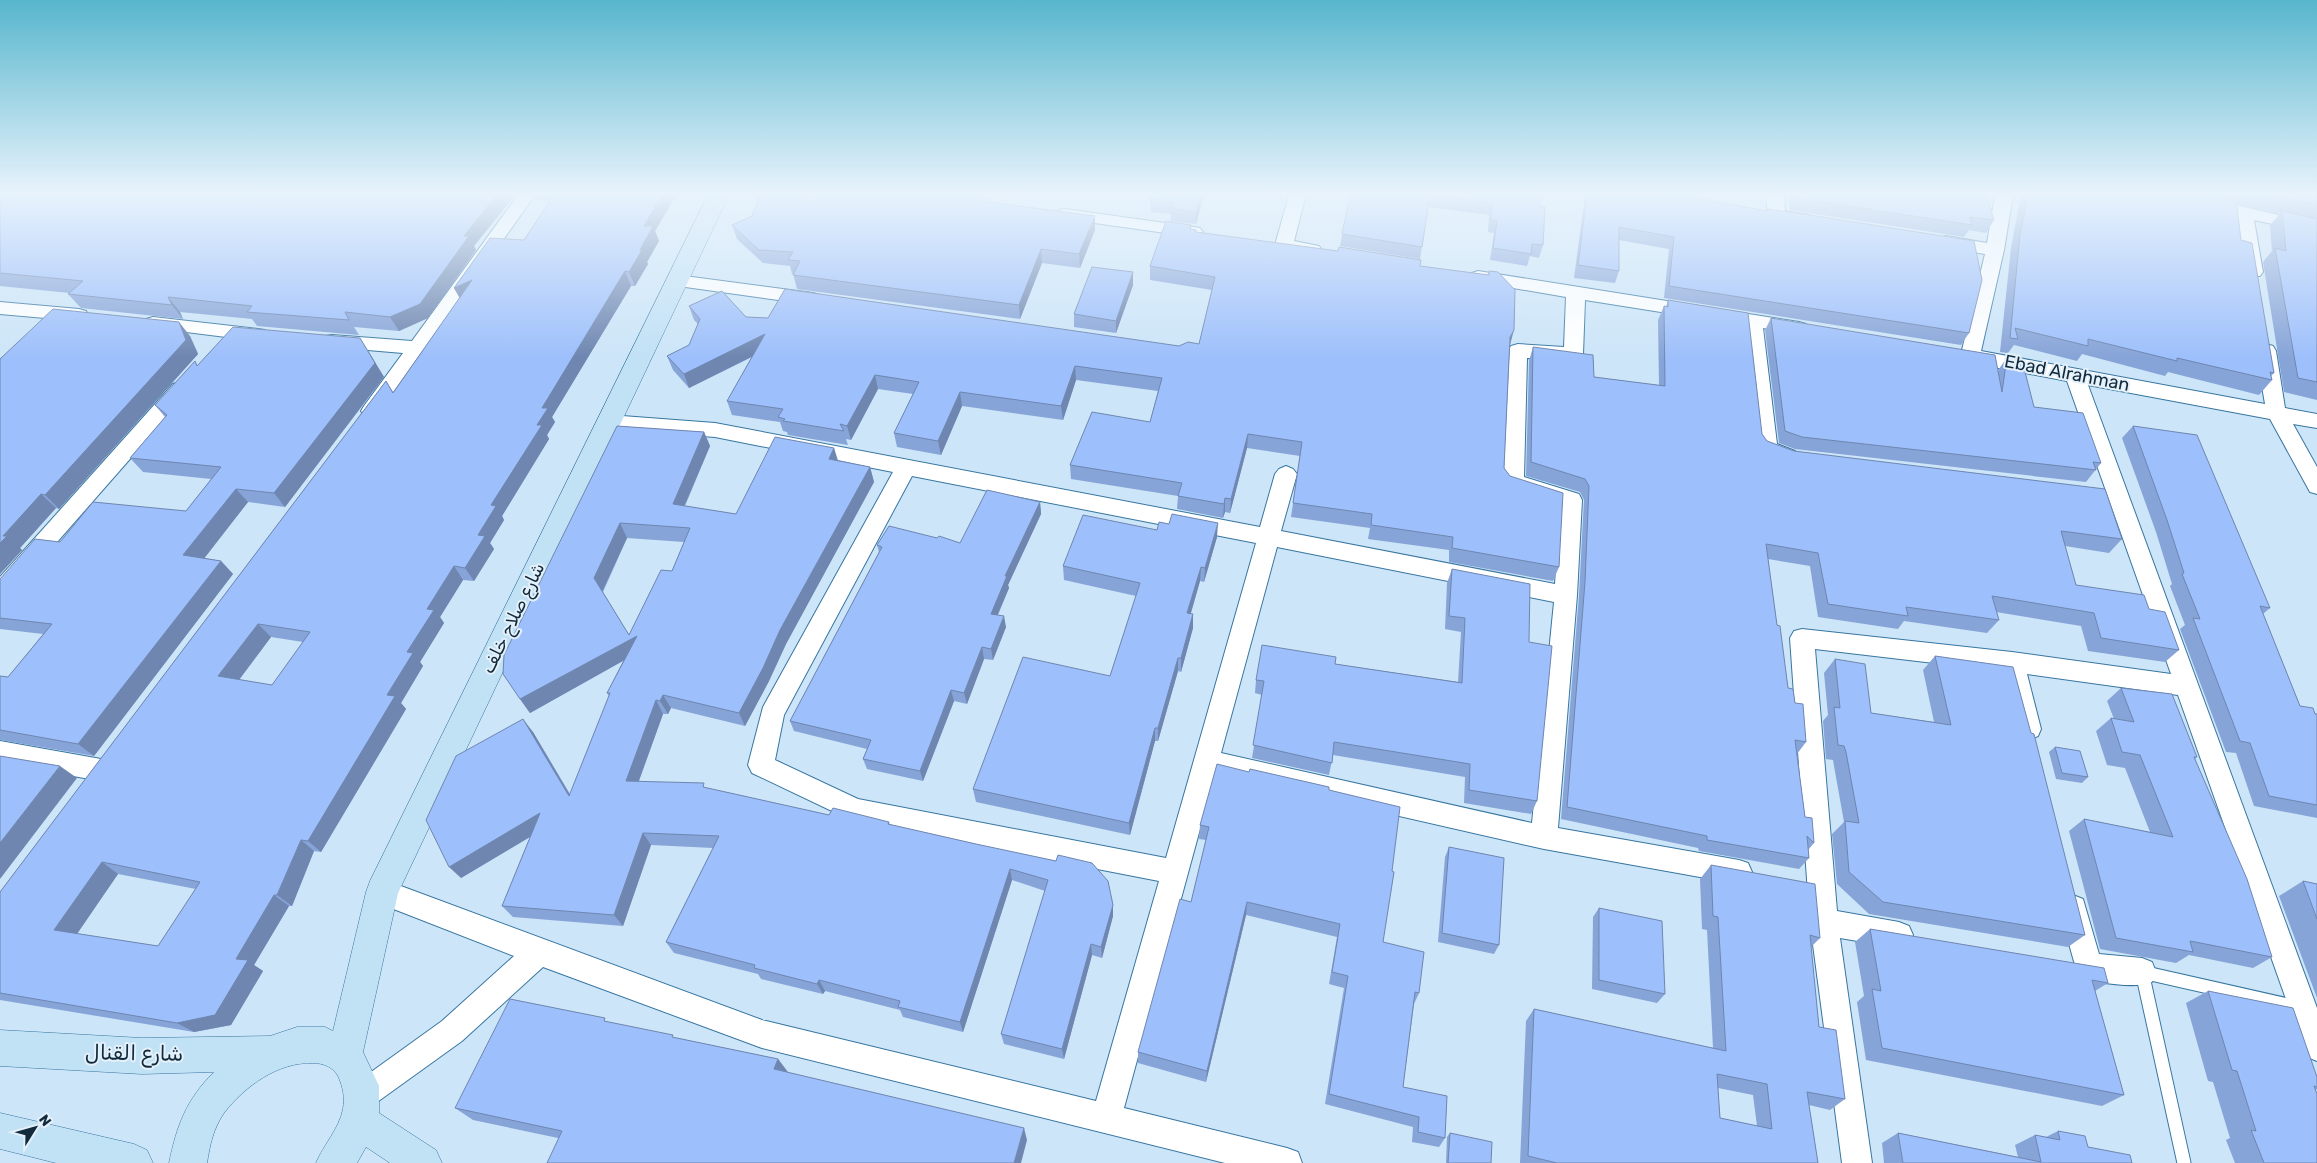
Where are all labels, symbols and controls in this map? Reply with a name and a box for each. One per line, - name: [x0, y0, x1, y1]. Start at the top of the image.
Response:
- street label: Ebad Alrahman: [2003, 350, 2131, 396]
- street label: شارع صلاح خلف: [477, 559, 550, 678]
- street label: شارع القنال: [85, 1039, 183, 1068]
- north arrow: [10, 1103, 60, 1153]
- text: N: [35, 1111, 55, 1130]

